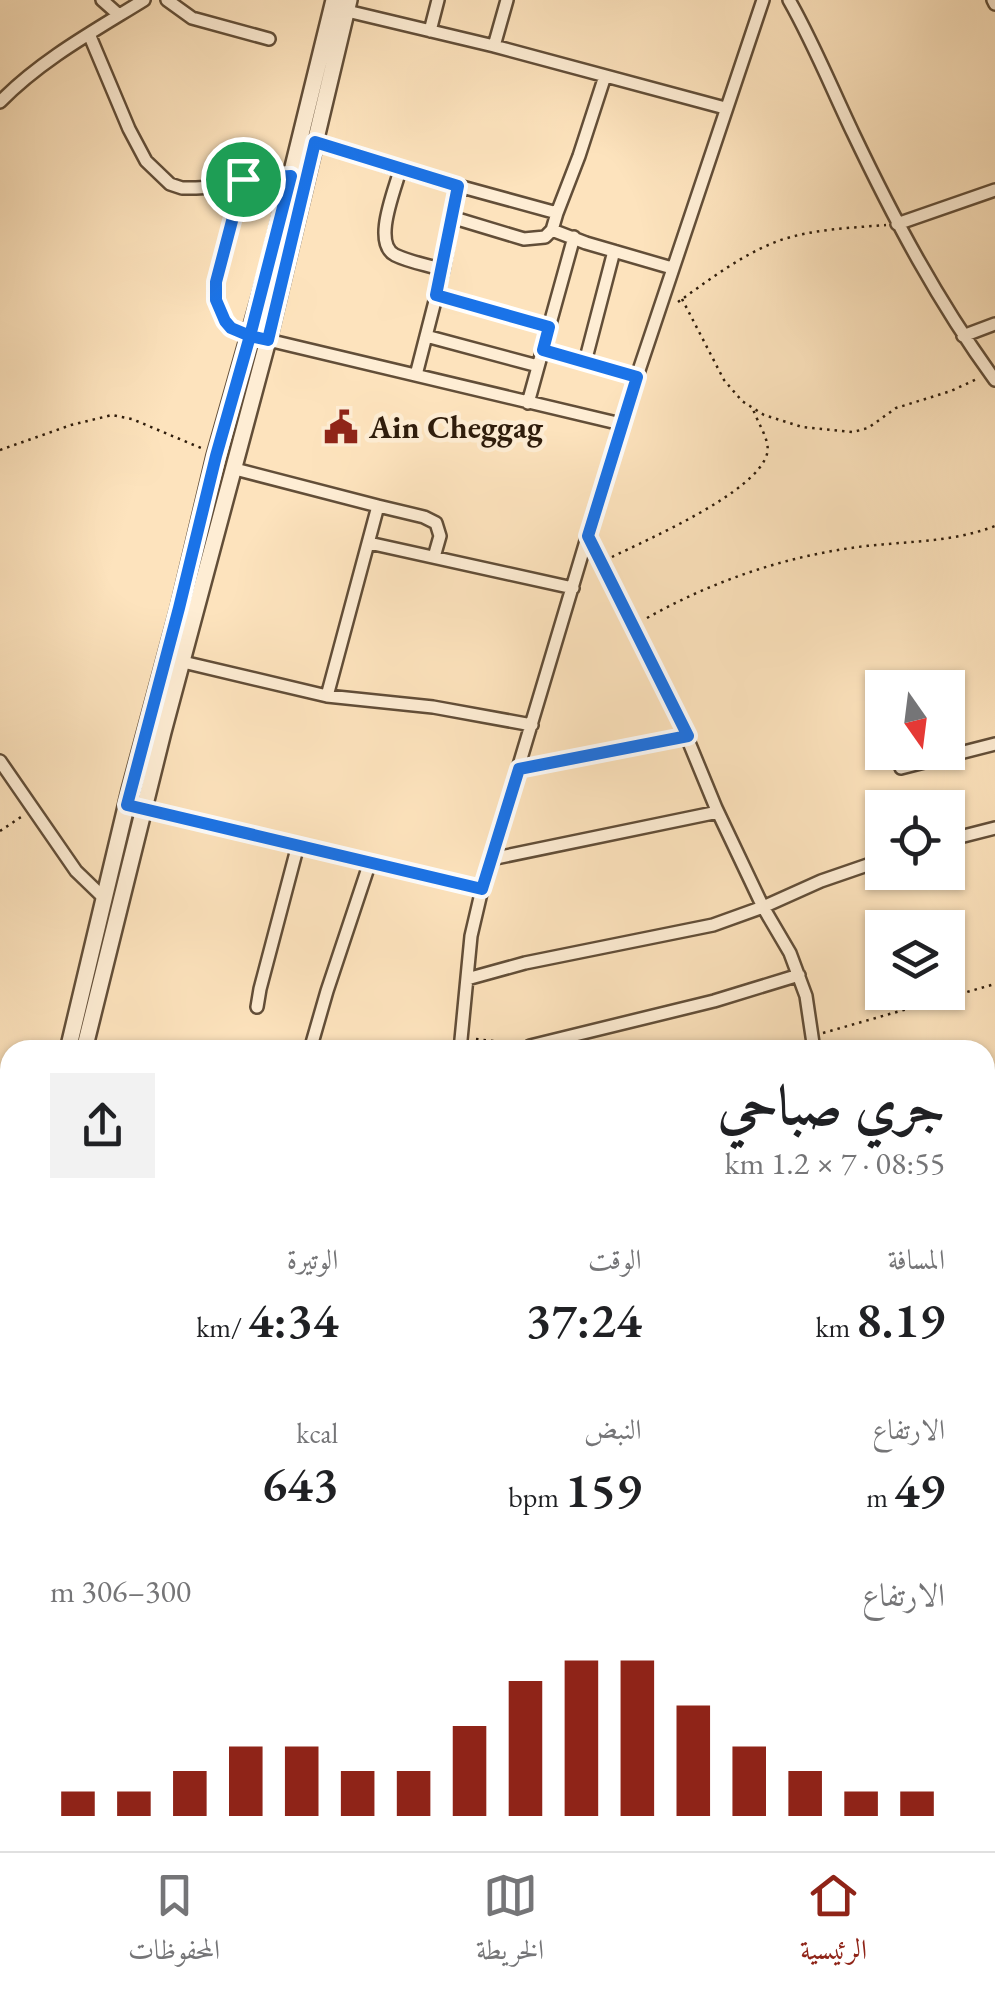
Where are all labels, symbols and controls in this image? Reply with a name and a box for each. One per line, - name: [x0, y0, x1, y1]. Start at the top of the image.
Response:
- pin: [201, 137, 286, 222]
- icon: arrive: [216, 152, 271, 207]
- place label: Ain Cheggag: [368, 406, 544, 448]
- public building icon: Ain Cheggag: [322, 408, 360, 446]
- north arrow: [865, 670, 965, 770]
- map controls: [865, 670, 965, 1010]
- button: locate: [865, 790, 965, 890]
- button: layers: [865, 910, 965, 1010]
- text: جري صباحي: [718, 1069, 945, 1140]
- button: share: [50, 1073, 155, 1178]
- text: 08:55 · 7 × 1.2 km: [725, 1142, 945, 1184]
- text: الوتيرة: [287, 1241, 338, 1277]
- text: الوقت: [588, 1241, 642, 1277]
- text: المسافة: [888, 1241, 945, 1277]
- text: 4:34: [248, 1287, 338, 1352]
- text: 37:24: [526, 1287, 642, 1352]
- text: 8.19: [856, 1287, 945, 1352]
- text: /km: [196, 1309, 248, 1345]
- text: km: [815, 1309, 856, 1345]
- text: النبض: [584, 1411, 642, 1447]
- text: الارتفاع: [872, 1411, 945, 1447]
- text: kcal: [296, 1415, 338, 1451]
- text: 643: [261, 1451, 338, 1516]
- text: 159: [565, 1457, 642, 1522]
- text: 49: [894, 1457, 945, 1522]
- text: bpm: [508, 1479, 565, 1515]
- text: m: [866, 1479, 894, 1515]
- text: 300–306 m: [50, 1570, 191, 1612]
- text: الارتفاع: [862, 1574, 945, 1616]
- tab: المحفوظات: [128, 1868, 220, 1977]
- tab: الخريطة: [476, 1868, 544, 1977]
- tab: الرئيسية: [800, 1868, 867, 1977]

